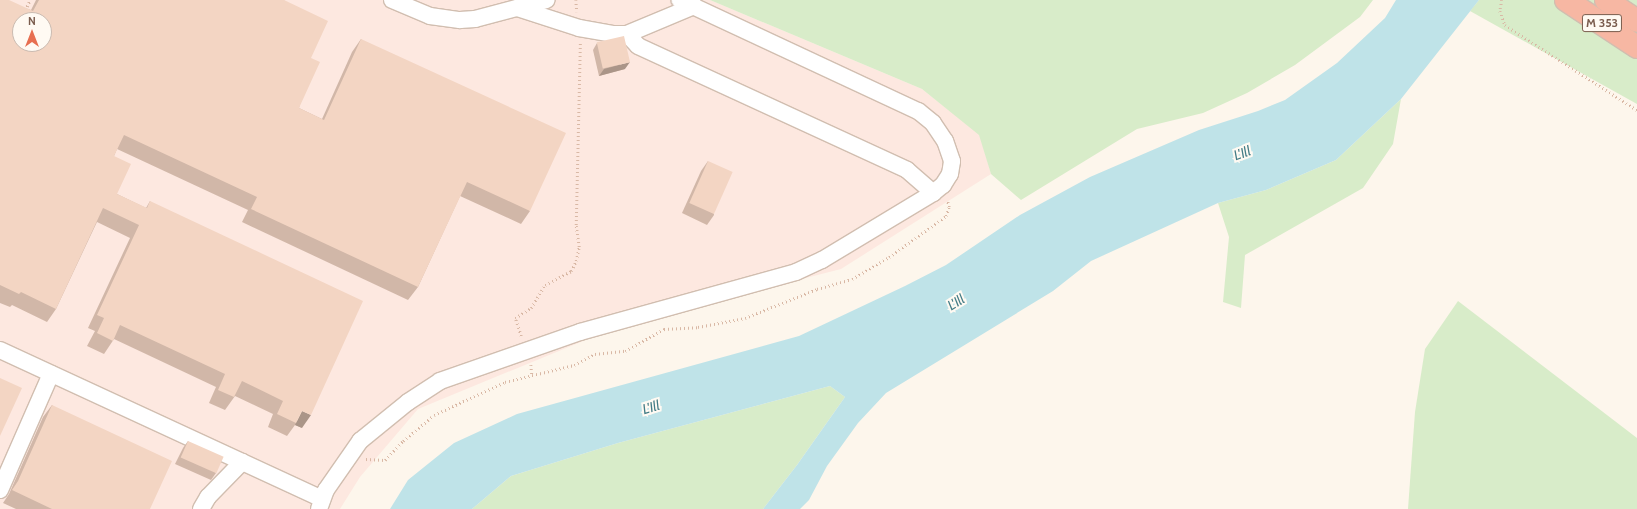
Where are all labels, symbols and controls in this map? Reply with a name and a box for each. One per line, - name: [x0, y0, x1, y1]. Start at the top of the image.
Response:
- north arrow: [12, 12, 52, 52]
- road number: M 353: [1581, 13, 1623, 33]
- text: N: [28, 14, 36, 28]
- water label: L'Ill: [1231, 142, 1253, 164]
- water label: L'Ill: [944, 290, 968, 314]
- water label: L'Ill: [640, 397, 662, 417]

